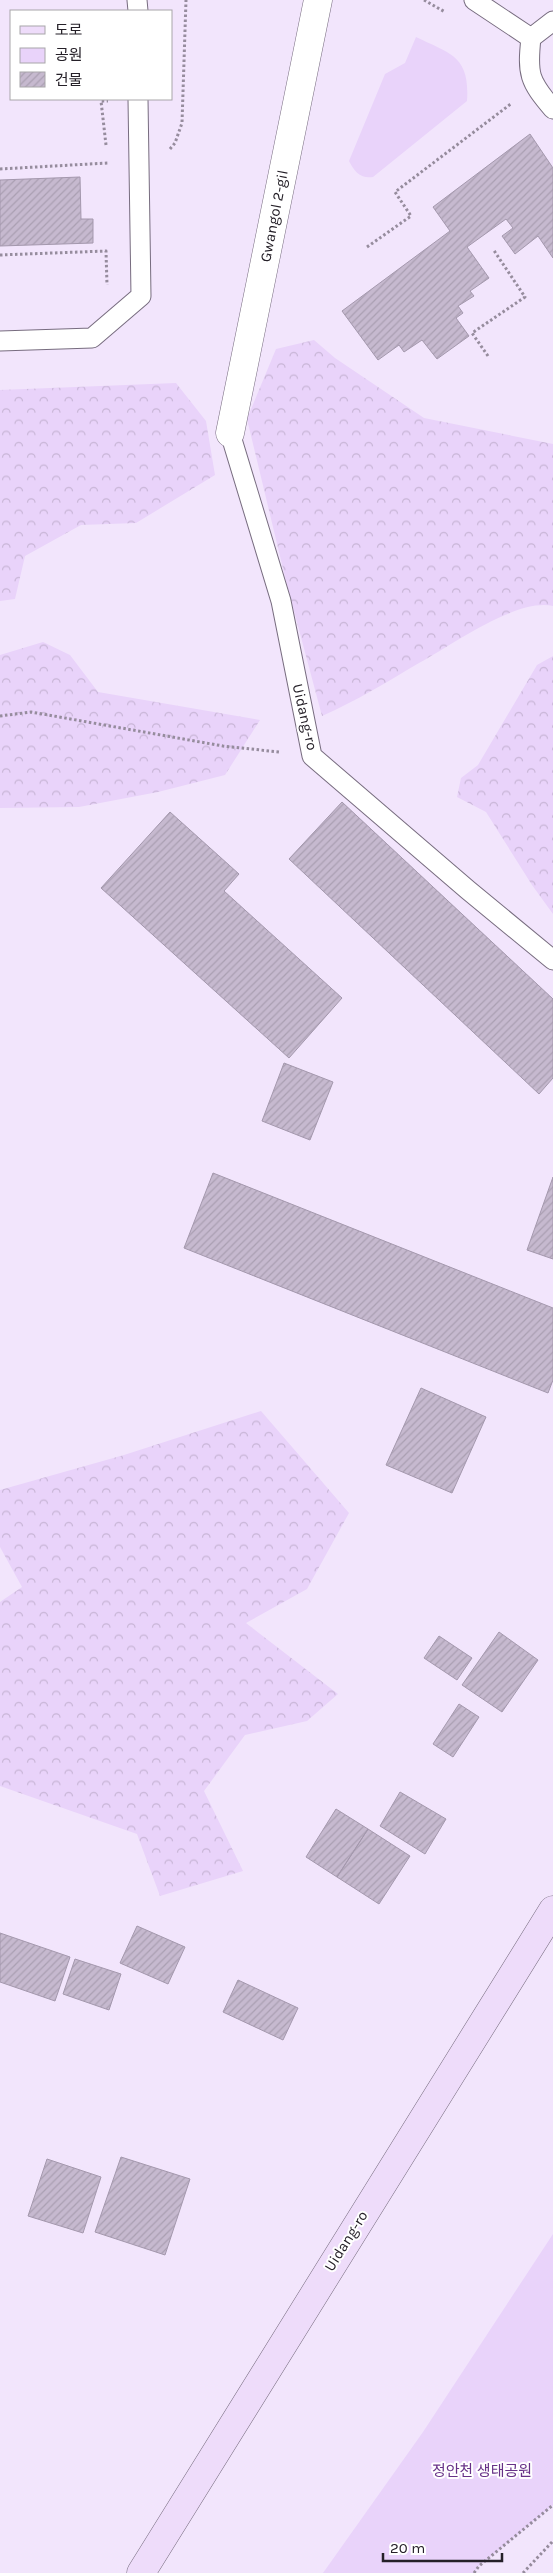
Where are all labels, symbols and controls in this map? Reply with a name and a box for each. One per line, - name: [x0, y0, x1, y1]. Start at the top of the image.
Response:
- legend: [10, 10, 172, 100]
- text: 도로: [55, 21, 83, 39]
- text: 공원: [55, 46, 83, 64]
- text: 건물: [55, 71, 83, 89]
- street label: Gwangol 2-gil: [256, 168, 292, 264]
- street label: Uidang-ro: [289, 682, 321, 752]
- street label: Uidang-ro: [320, 2207, 372, 2275]
- park label: 정안천 생태공원: [432, 2462, 532, 2480]
- scale bar: [383, 2530, 502, 2562]
- text: 20 m: [390, 2539, 425, 2557]

